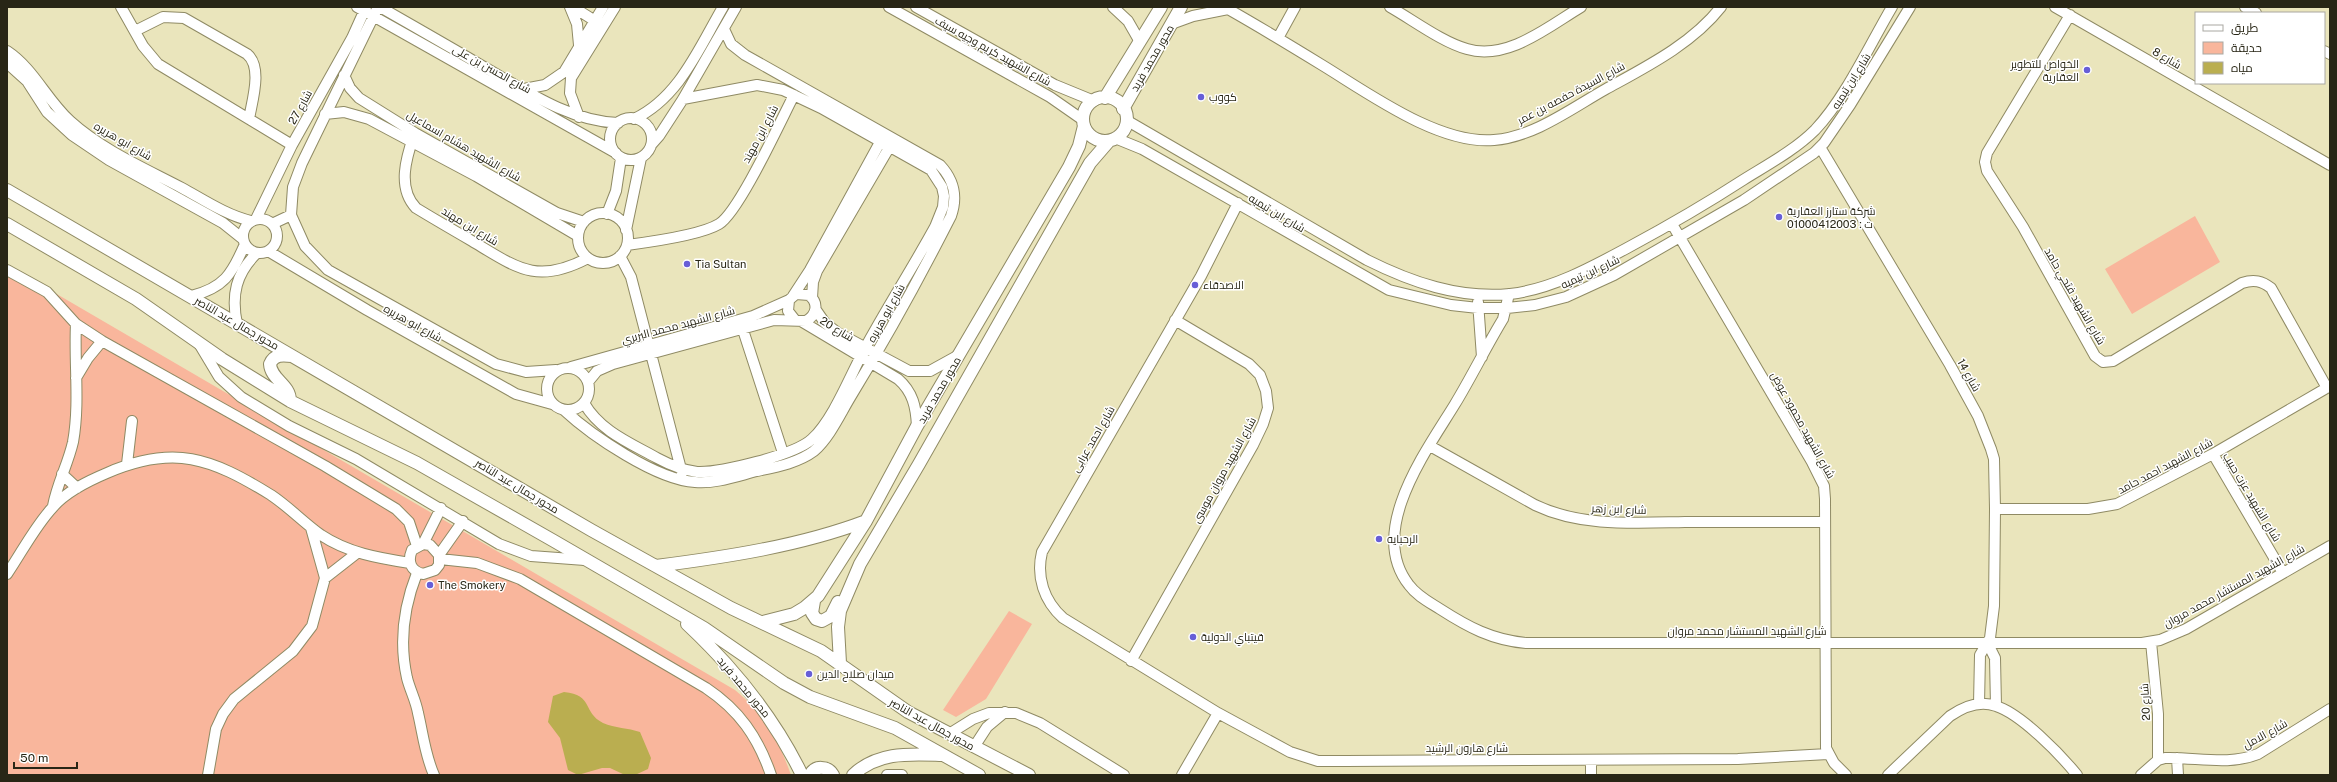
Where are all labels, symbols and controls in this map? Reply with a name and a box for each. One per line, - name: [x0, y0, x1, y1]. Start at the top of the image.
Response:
- legend: [2195, 12, 2325, 84]
- street label: شارع الشهيد كريم وجيه سيف: [932, 14, 1053, 90]
- text: طريق: [2231, 21, 2259, 35]
- street label: محور محمد فريد: [1128, 23, 1177, 94]
- text: حديقة: [2231, 41, 2262, 55]
- street label: شارع الحسن بن على: [450, 43, 533, 97]
- street label: شارع 8: [2150, 45, 2183, 73]
- street label: شارع ابن تيميه: [1829, 51, 1875, 112]
- place label: الخواص للتطوير العقارية: [2010, 58, 2079, 84]
- street label: شارع السيدة حفصه بن عمر: [1514, 60, 1628, 129]
- text: مياه: [2231, 61, 2253, 75]
- marker: الخواص للتطوير العقارية: [2082, 65, 2092, 75]
- street label: شارع 27: [286, 88, 316, 127]
- place label: كووب: [1209, 91, 1237, 104]
- marker: كووب: [1196, 92, 1206, 102]
- street label: شارع ابن مهند: [740, 103, 782, 166]
- street label: شارع الشهيد هشام اسماعيل: [404, 108, 523, 185]
- street label: شارع ابو هريره: [91, 120, 154, 164]
- street label: شارع ابن تيميه: [1246, 192, 1307, 236]
- street label: شارع ابن مهند: [439, 204, 500, 249]
- place label: شركة ستارز العقارية ت : 01000412003: [1787, 205, 1875, 230]
- marker: شركة ستارز العقارية ت : 01000412003: [1774, 212, 1784, 222]
- street label: شارع الشهيد فتحي حامد: [2040, 245, 2108, 348]
- street label: شارع ابن تيميه: [1559, 253, 1622, 293]
- place label: Tia Sultan: [695, 258, 746, 270]
- marker: Tia Sultan: [682, 259, 692, 269]
- place label: الاصدقاء: [1203, 279, 1244, 291]
- marker: الاصدقاء: [1190, 280, 1200, 290]
- street label: شارع ابو هريره: [865, 282, 909, 345]
- street label: محور جمال عبد الناصر: [191, 294, 281, 353]
- street label: شارع ابو هريره: [381, 302, 444, 346]
- street label: شارع الشهيد محمد البربري: [620, 304, 737, 349]
- street label: شارع 20: [817, 314, 856, 345]
- street label: محور محمد فريد: [915, 355, 964, 426]
- street label: شارع 14: [1953, 357, 1983, 394]
- street label: شارع الشهيد محمود عوض: [1767, 370, 1837, 481]
- street label: شارع احمد عرابى: [1069, 404, 1119, 475]
- street label: شارع الشهيد مروان موسى: [1190, 415, 1260, 526]
- street label: شارع الشهيد احمد حامد: [2115, 436, 2215, 498]
- street label: شارع الشهيد عزت حبيب: [2219, 451, 2283, 545]
- street label: محور جمال عبد الناصر: [472, 456, 561, 516]
- street label: شارع ابن زهر: [1590, 502, 1647, 518]
- place label: الرحبايه: [1387, 533, 1418, 546]
- marker: الرحبايه: [1374, 534, 1384, 544]
- street label: شارع الشهيد المستشار محمد مروان: [2161, 542, 2307, 632]
- place label: The Smokery: [438, 579, 505, 591]
- marker: The Smokery: [425, 580, 435, 590]
- street label: شارع الشهيد المستشار محمد مروان: [1667, 625, 1827, 639]
- place label: قيتباي الدولية: [1201, 631, 1264, 646]
- marker: قيتباي الدولية: [1188, 632, 1198, 642]
- street label: محور محمد فريد: [715, 654, 773, 720]
- place label: ميدان صلاح الدين: [817, 668, 894, 682]
- marker: ميدان صلاح الدين: [804, 669, 814, 679]
- street label: شارع 20: [2138, 683, 2154, 721]
- street label: محور جمال عبد الناصر: [886, 695, 977, 753]
- street label: شارع الامل: [2241, 717, 2290, 753]
- street label: شارع هارون الرشيد: [1426, 742, 1508, 756]
- scale bar: [14, 744, 77, 770]
- text: 50 m: [20, 751, 48, 765]

